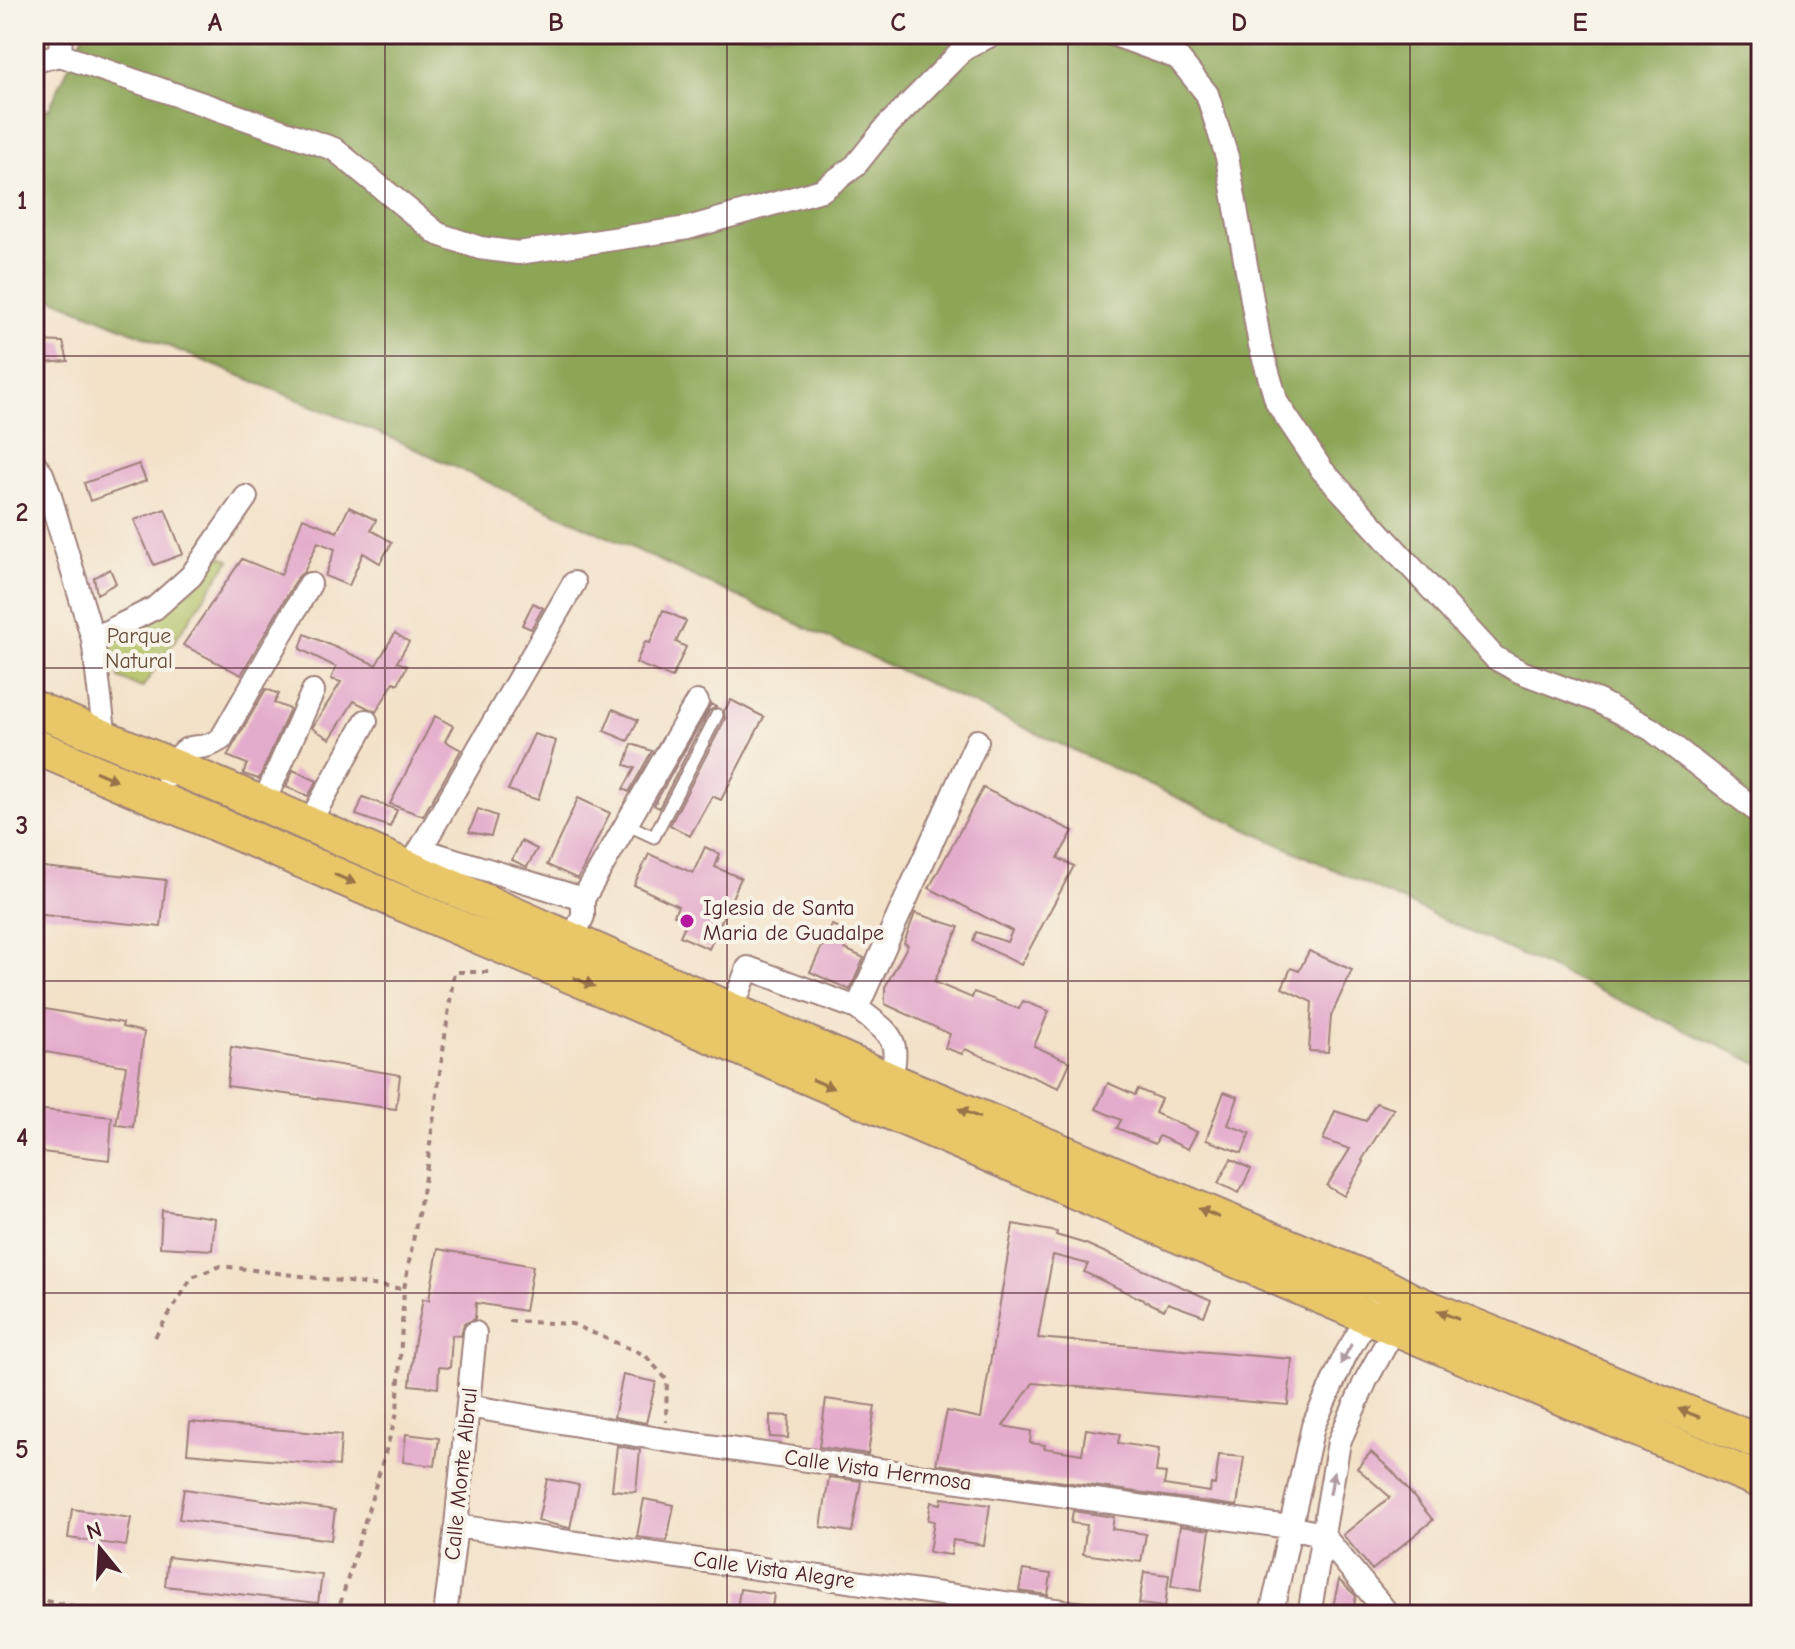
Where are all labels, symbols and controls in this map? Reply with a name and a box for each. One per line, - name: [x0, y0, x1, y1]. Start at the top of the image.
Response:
- text: A: [208, 8, 223, 38]
- text: B: [548, 8, 564, 38]
- text: C: [890, 8, 906, 38]
- text: D: [1231, 8, 1247, 38]
- text: E: [1572, 8, 1588, 38]
- text: 1: [17, 186, 27, 216]
- text: 2: [16, 498, 28, 528]
- park label: Parque Natural: [105, 623, 173, 674]
- one-way arrow: [94, 770, 118, 783]
- text: 3: [16, 811, 28, 841]
- one-way arrow: [333, 873, 357, 886]
- place label: Iglesia de Santa Maria de Guadalpe: [703, 895, 884, 946]
- marker: Iglesia de Santa Maria de Guadalpe: [678, 912, 696, 930]
- one-way arrow: [572, 975, 595, 988]
- one-way arrow: [811, 1077, 834, 1090]
- one-way arrow: [957, 1106, 981, 1119]
- text: 4: [16, 1123, 28, 1153]
- one-way arrow: [1197, 1206, 1221, 1219]
- one-way arrow: [1436, 1308, 1460, 1321]
- one-way arrow: [1340, 1343, 1353, 1366]
- street label: Calle Monte Albrul: [439, 1386, 483, 1562]
- one-way arrow: [1677, 1406, 1701, 1419]
- text: 5: [15, 1435, 29, 1465]
- street label: Calle Vista Hermosa: [783, 1444, 973, 1496]
- one-way arrow: [1326, 1470, 1338, 1495]
- north arrow: [60, 1509, 140, 1589]
- text: N: [83, 1516, 105, 1546]
- street label: Calle Vista Alegre: [692, 1546, 856, 1594]

